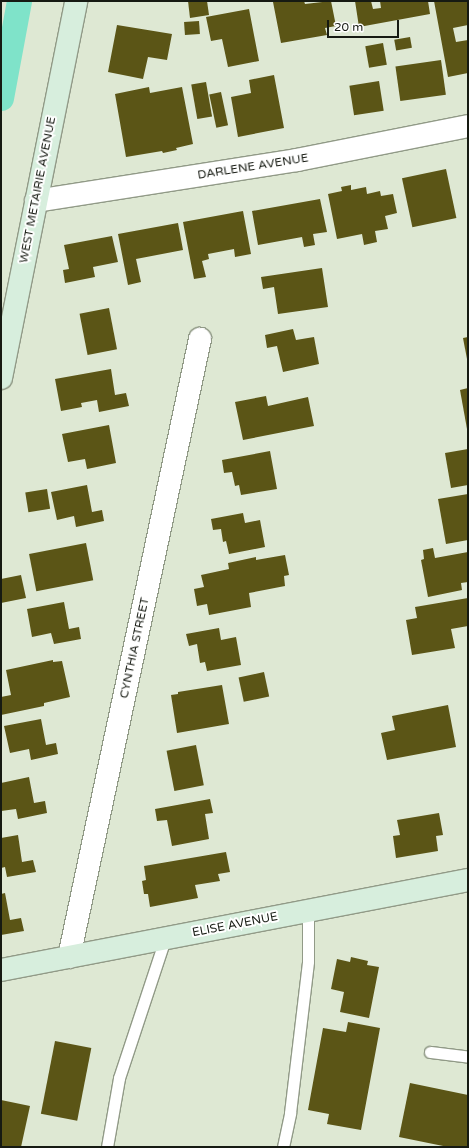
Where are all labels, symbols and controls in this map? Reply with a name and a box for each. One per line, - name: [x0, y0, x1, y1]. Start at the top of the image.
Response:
- scale bar: [329, 12, 401, 38]
- text: 20 m: [334, 20, 363, 34]
- street label: WEST METAIRIE AVENUE: [17, 116, 59, 264]
- street label: DARLENE AVENUE: [197, 151, 309, 183]
- street label: CYNTHIA STREET: [117, 596, 153, 700]
- street label: ELISE AVENUE: [191, 910, 279, 940]

